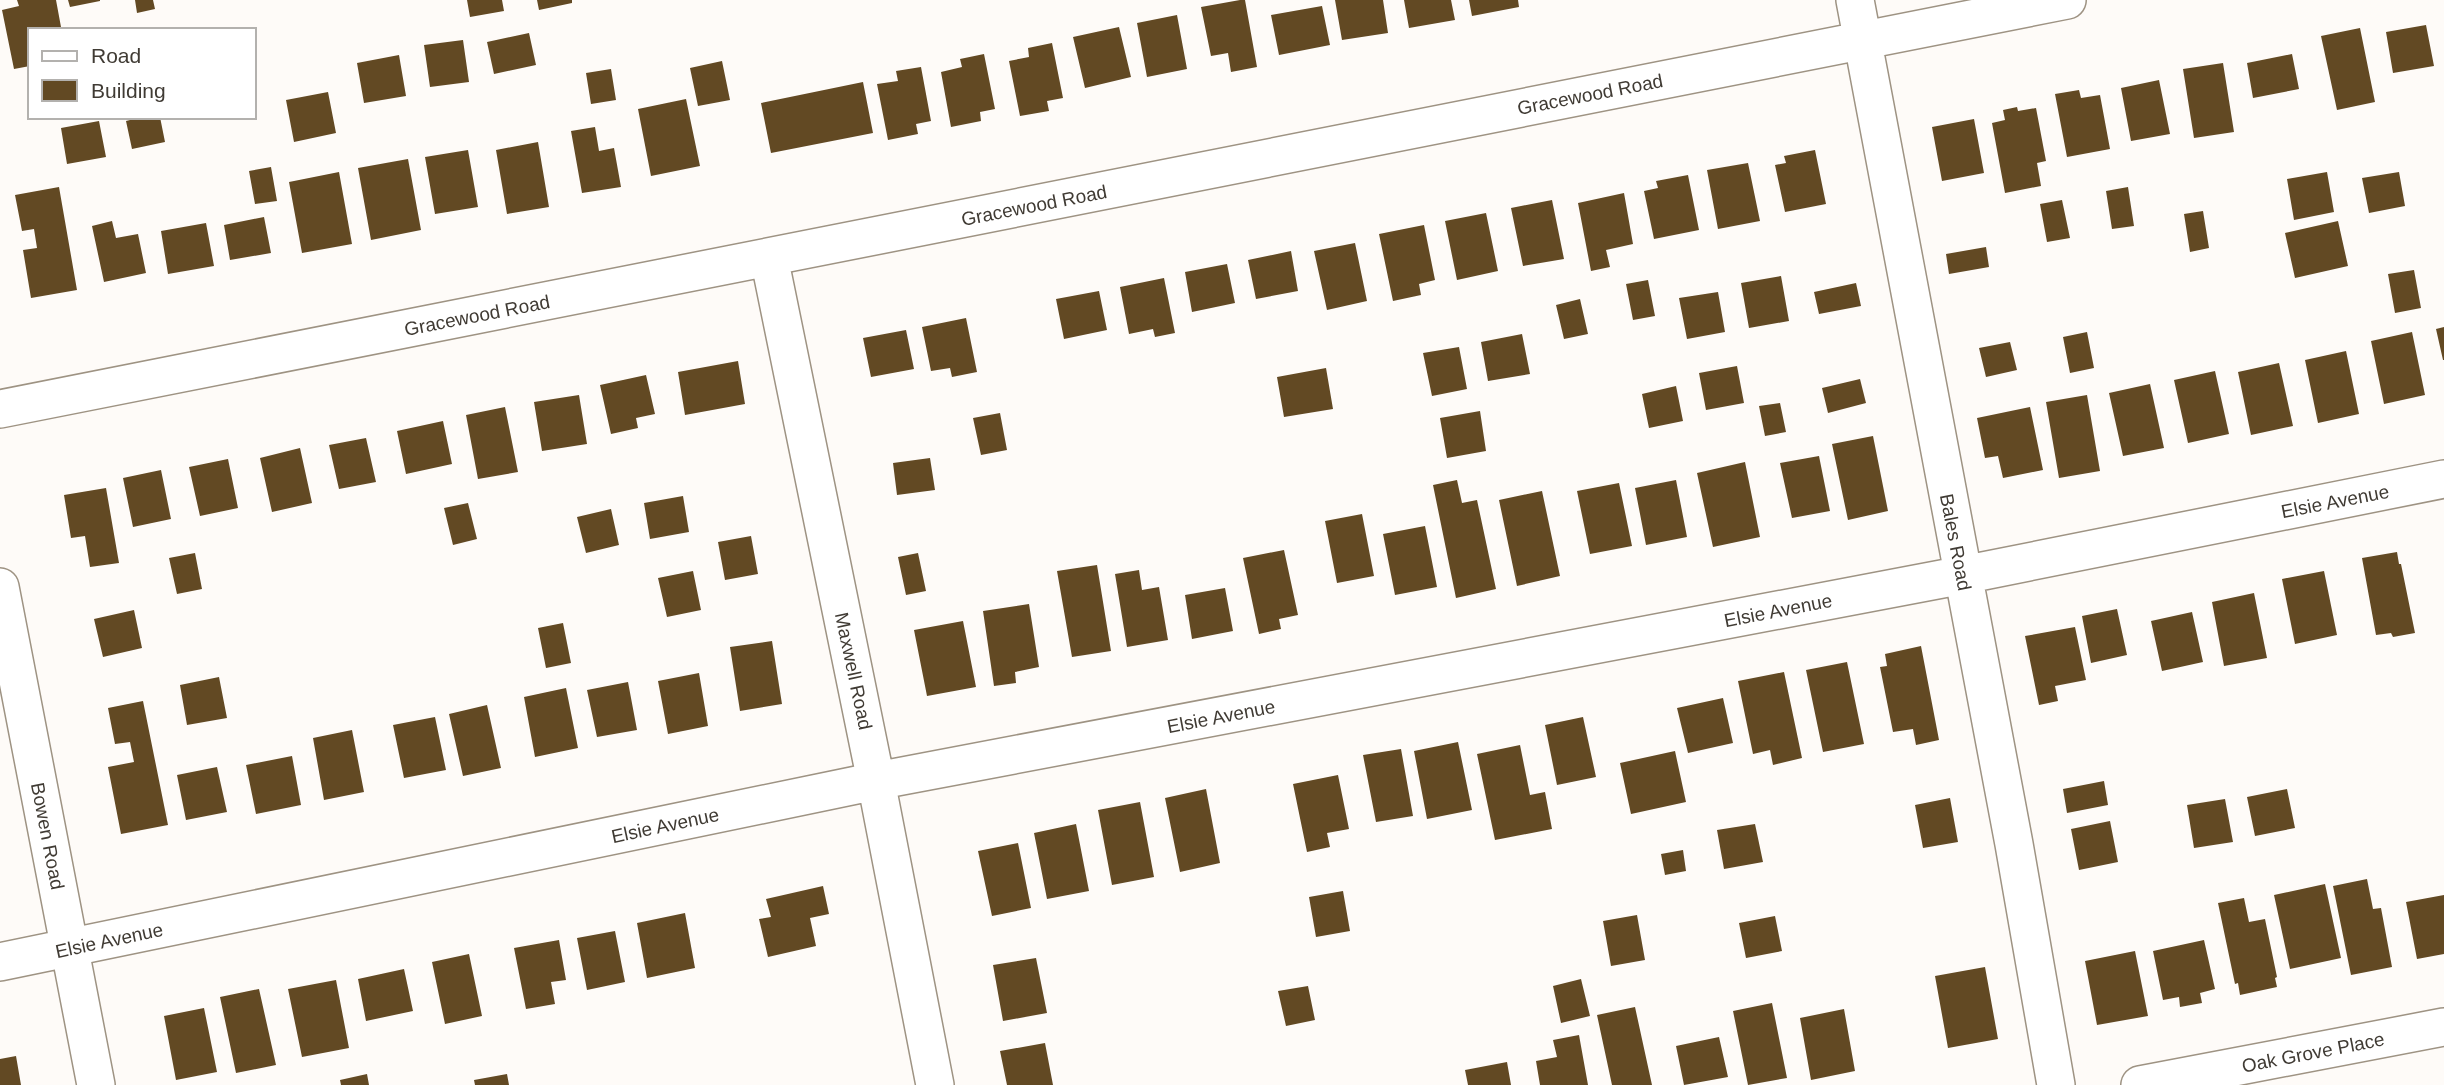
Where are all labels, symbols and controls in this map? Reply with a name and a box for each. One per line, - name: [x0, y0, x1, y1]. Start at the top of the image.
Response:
- legend: [28, 28, 256, 119]
- text: Road: [91, 44, 141, 67]
- street label: Gracewood Road: [1516, 70, 1665, 119]
- text: Building: [91, 79, 166, 102]
- street label: Gracewood Road: [960, 181, 1109, 230]
- street label: Gracewood Road: [403, 291, 552, 340]
- street label: Elsie Avenue: [2279, 481, 2391, 522]
- street label: Bales Road: [1936, 492, 1975, 592]
- street label: Elsie Avenue: [1722, 590, 1834, 631]
- street label: Maxwell Road: [831, 611, 876, 732]
- street label: Elsie Avenue: [1165, 696, 1277, 737]
- street label: Bowen Road: [27, 781, 68, 891]
- street label: Elsie Avenue: [609, 804, 721, 847]
- street label: Elsie Avenue: [53, 919, 165, 962]
- street label: Oak Grove Place: [2240, 1028, 2386, 1077]

